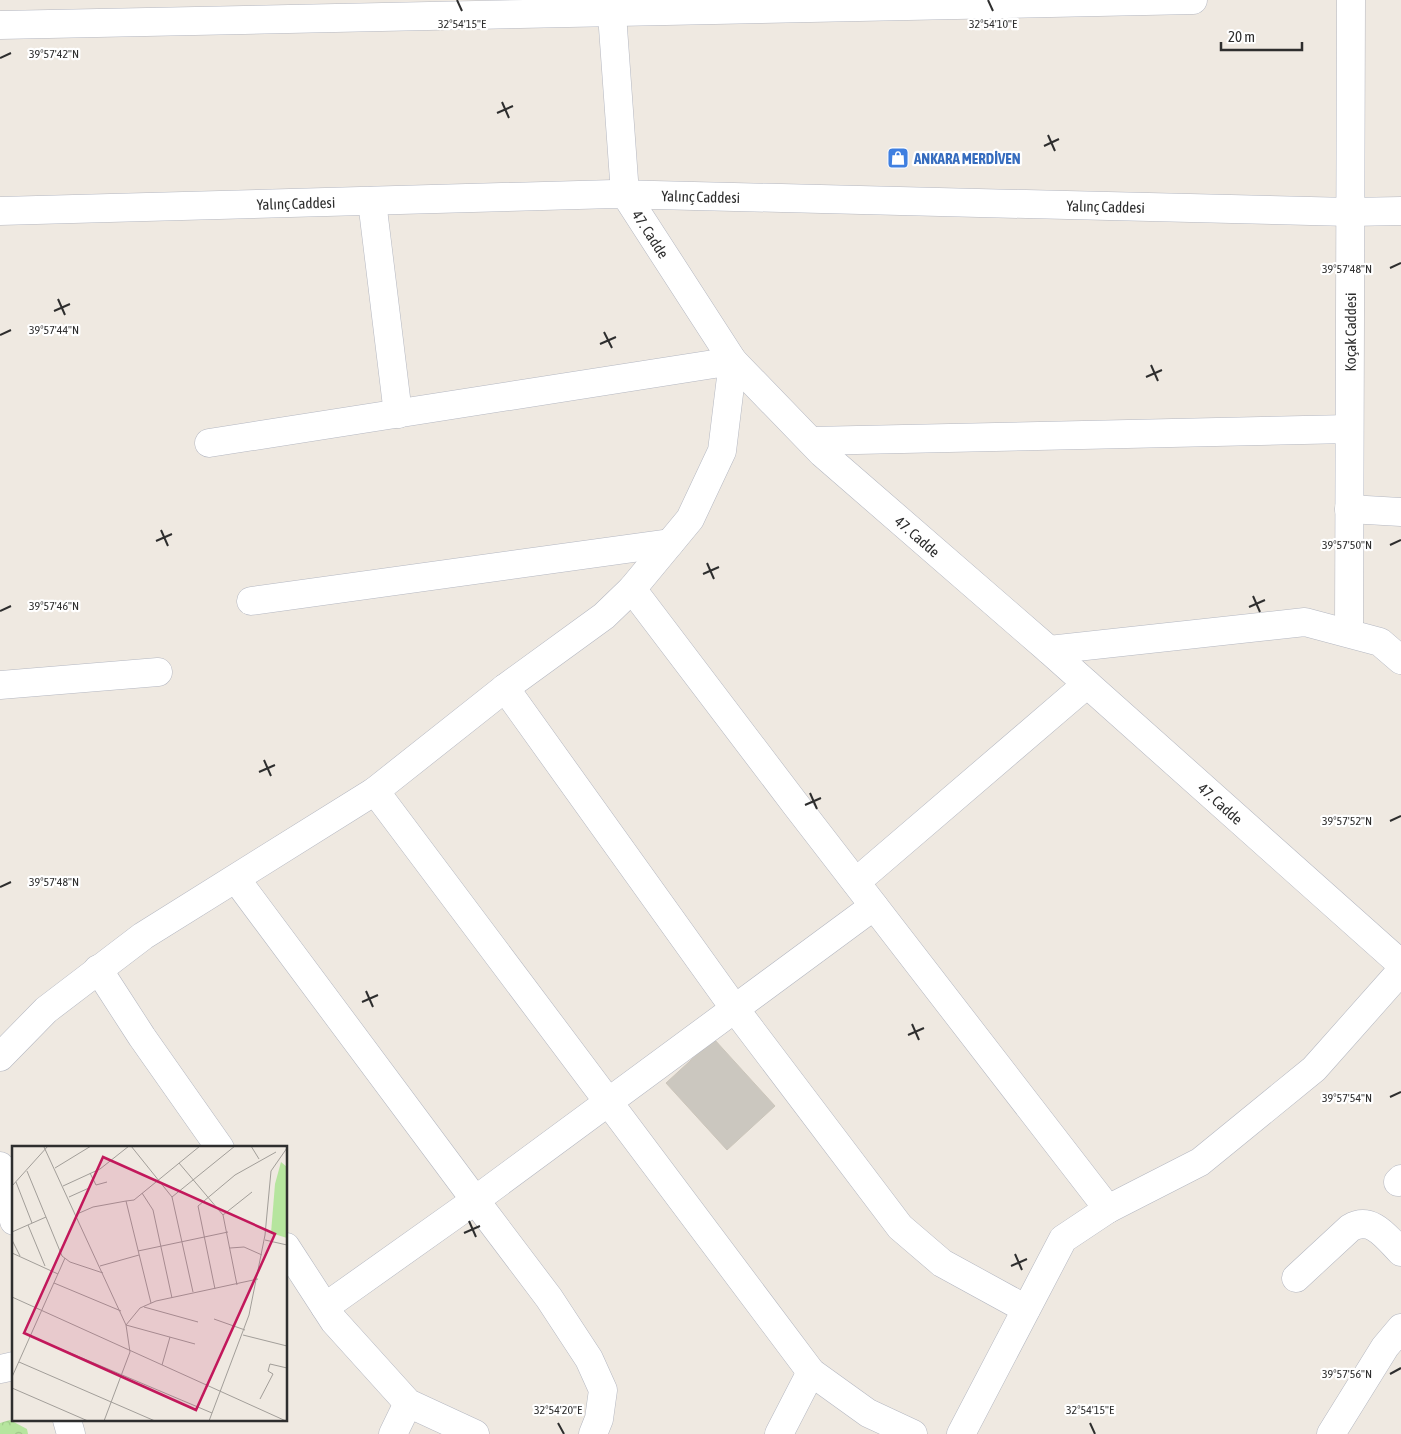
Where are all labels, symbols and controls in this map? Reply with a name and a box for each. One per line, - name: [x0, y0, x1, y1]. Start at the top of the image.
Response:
- text: 32°54'15"E: [438, 17, 486, 31]
- text: 32°54'10"E: [969, 17, 1017, 31]
- scale bar: [1221, 20, 1302, 52]
- text: 20 m: [1228, 28, 1255, 45]
- text: 39°57'42"N: [29, 47, 79, 61]
- shop icon: ANKARA MERDİVEN: [886, 146, 910, 170]
- place label: ANKARA MERDİVEN: [913, 150, 1021, 167]
- street label: Yalınç Caddesi: [661, 187, 740, 206]
- street label: Yalınç Caddesi: [256, 193, 335, 212]
- street label: Yalınç Caddesi: [1066, 197, 1145, 215]
- street label: 47. Cadde: [629, 207, 673, 261]
- text: 39°57'48"N: [1322, 262, 1372, 276]
- street label: Koçak Caddesi: [1341, 293, 1359, 371]
- text: 39°57'44"N: [29, 323, 79, 337]
- street label: 47. Cadde: [892, 512, 944, 560]
- text: 39°57'50"N: [1322, 538, 1372, 552]
- text: 39°57'46"N: [29, 599, 79, 613]
- street label: 47. Cadde: [1195, 779, 1246, 827]
- text: 39°57'52"N: [1322, 814, 1372, 828]
- text: 39°57'48"N: [29, 875, 79, 889]
- text: 39°57'54"N: [1322, 1091, 1372, 1105]
- inset map: [12, 1146, 288, 1422]
- text: 39°57'56"N: [1322, 1367, 1372, 1381]
- text: 32°54'20"E: [534, 1403, 582, 1417]
- text: 32°54'15"E: [1066, 1403, 1114, 1417]

